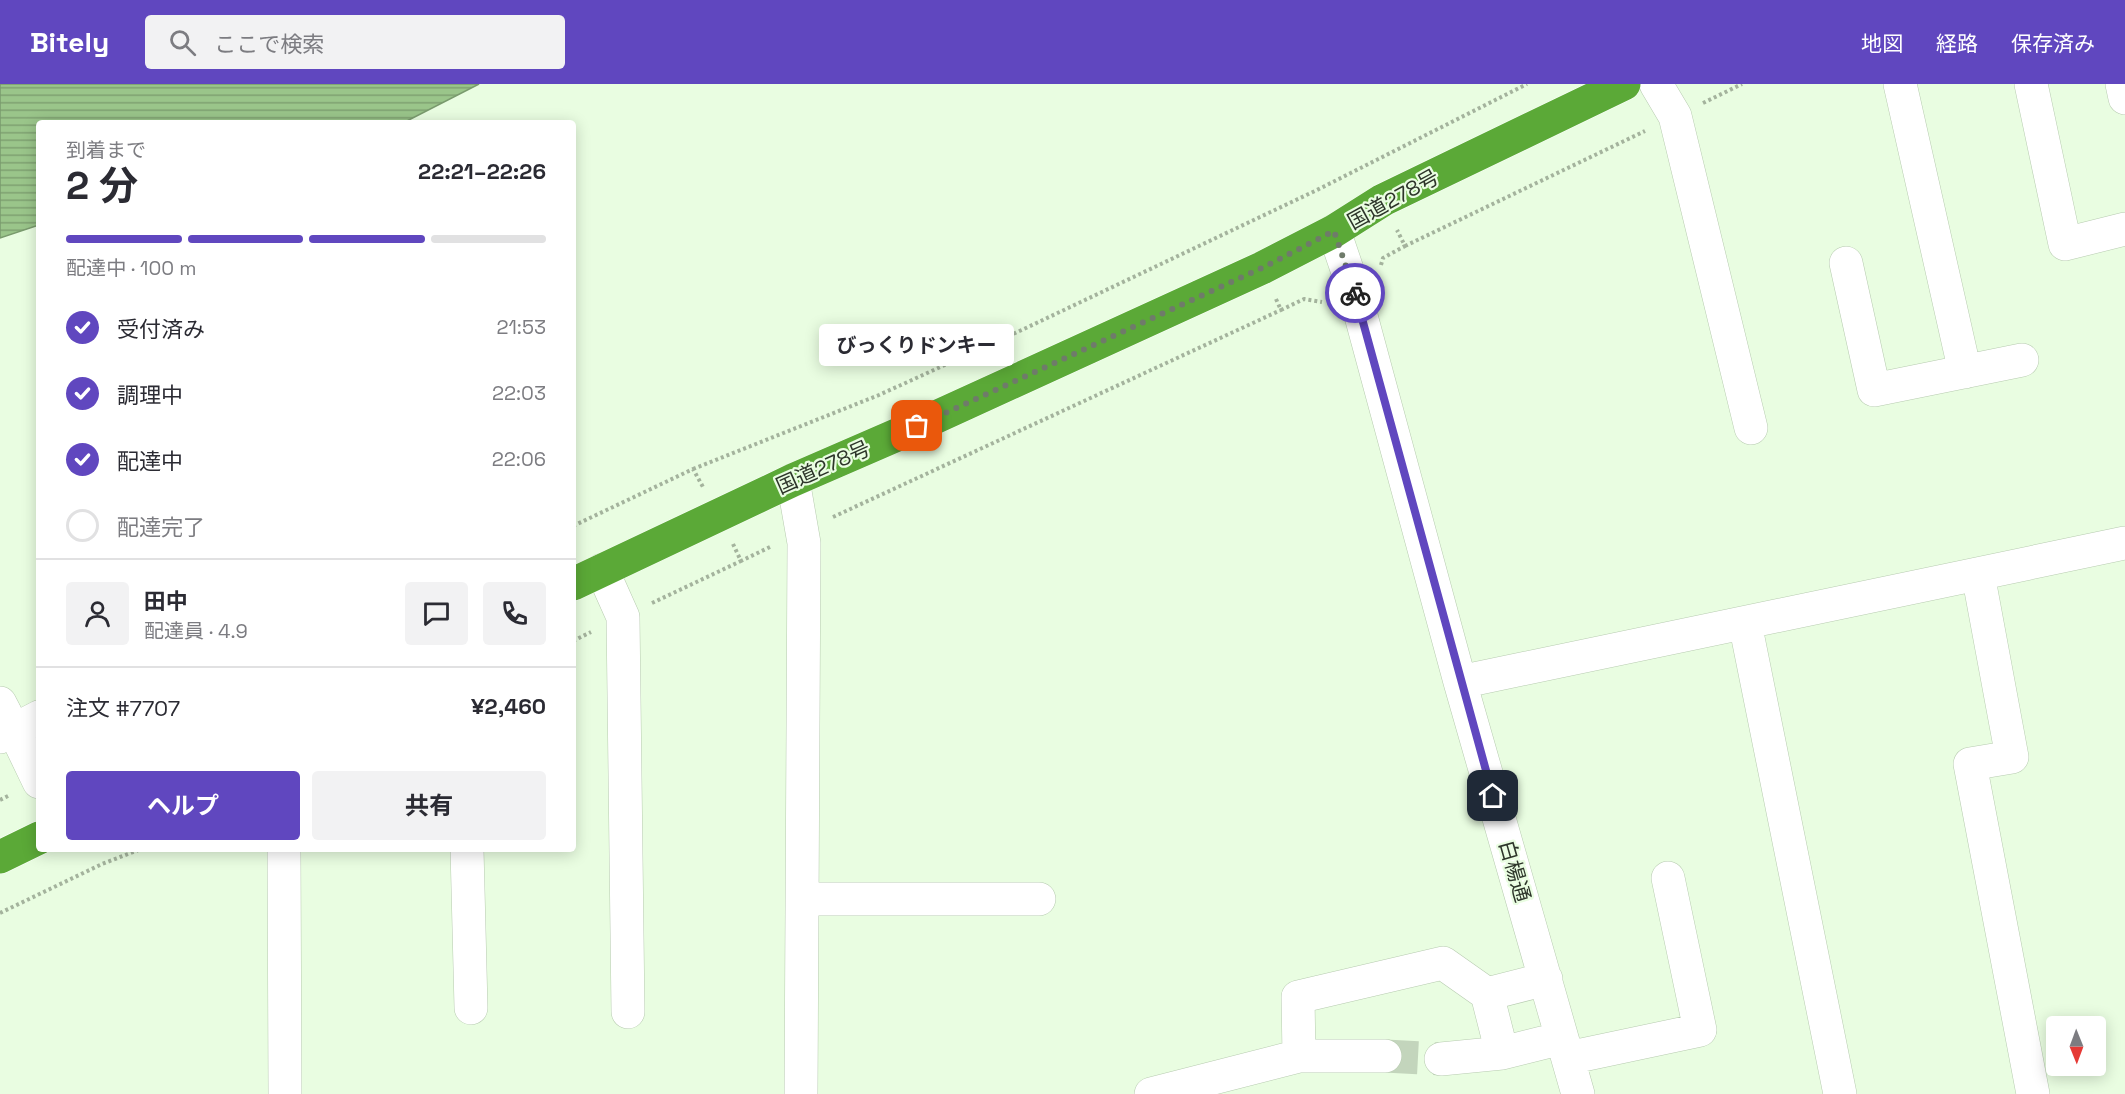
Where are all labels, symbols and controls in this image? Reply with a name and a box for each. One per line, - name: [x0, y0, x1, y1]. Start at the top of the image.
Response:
- search box: [145, 15, 565, 69]
- text: Bitely: [30, 24, 109, 60]
- icon: search: [166, 26, 199, 59]
- text: ここで検索: [214, 30, 324, 58]
- text: 地図: [1861, 30, 1903, 57]
- text: 経路: [1936, 30, 1978, 57]
- text: 保存済み: [2011, 30, 2095, 57]
- text: 到着まで: [66, 137, 146, 163]
- text: 22:21–22:26: [418, 157, 546, 185]
- text: 2 分: [66, 161, 138, 210]
- street label: 国道278号: [1343, 163, 1443, 235]
- text: 配達中 · 100 m: [66, 255, 196, 281]
- courier: [1325, 263, 1385, 323]
- icon: bike: [1339, 277, 1372, 310]
- icon: check: [66, 311, 99, 344]
- text: 21:53: [496, 314, 546, 340]
- text: 受付済み: [117, 315, 205, 343]
- callout: びっくりドンキー: [820, 324, 1014, 366]
- text: びっくりドンキー: [837, 332, 997, 358]
- icon: check: [66, 377, 99, 410]
- text: 22:03: [492, 380, 546, 406]
- text: 調理中: [117, 381, 183, 409]
- pin: [891, 400, 942, 451]
- icon: bag: [900, 409, 933, 442]
- street label: 国道278号: [772, 434, 874, 500]
- icon: check: [66, 443, 99, 476]
- text: 22:06: [492, 446, 546, 472]
- text: 配達中: [117, 447, 183, 475]
- text: 配達完了: [117, 513, 205, 541]
- button: person: [66, 582, 129, 645]
- button: chat: [405, 582, 468, 645]
- button: phone: [483, 582, 546, 645]
- text: 田中: [144, 587, 188, 615]
- text: 配達員 · 4.9: [144, 618, 248, 644]
- text: ¥2,460: [471, 692, 546, 720]
- text: 注文 #7707: [66, 694, 180, 722]
- pin: [1467, 770, 1518, 821]
- button: ヘルプ: [66, 771, 300, 840]
- button: 共有: [312, 771, 546, 840]
- icon: home: [1476, 779, 1509, 812]
- street label: 白楊通: [1493, 837, 1537, 905]
- north arrow: [2046, 1016, 2106, 1076]
- map controls: [2046, 1016, 2106, 1076]

